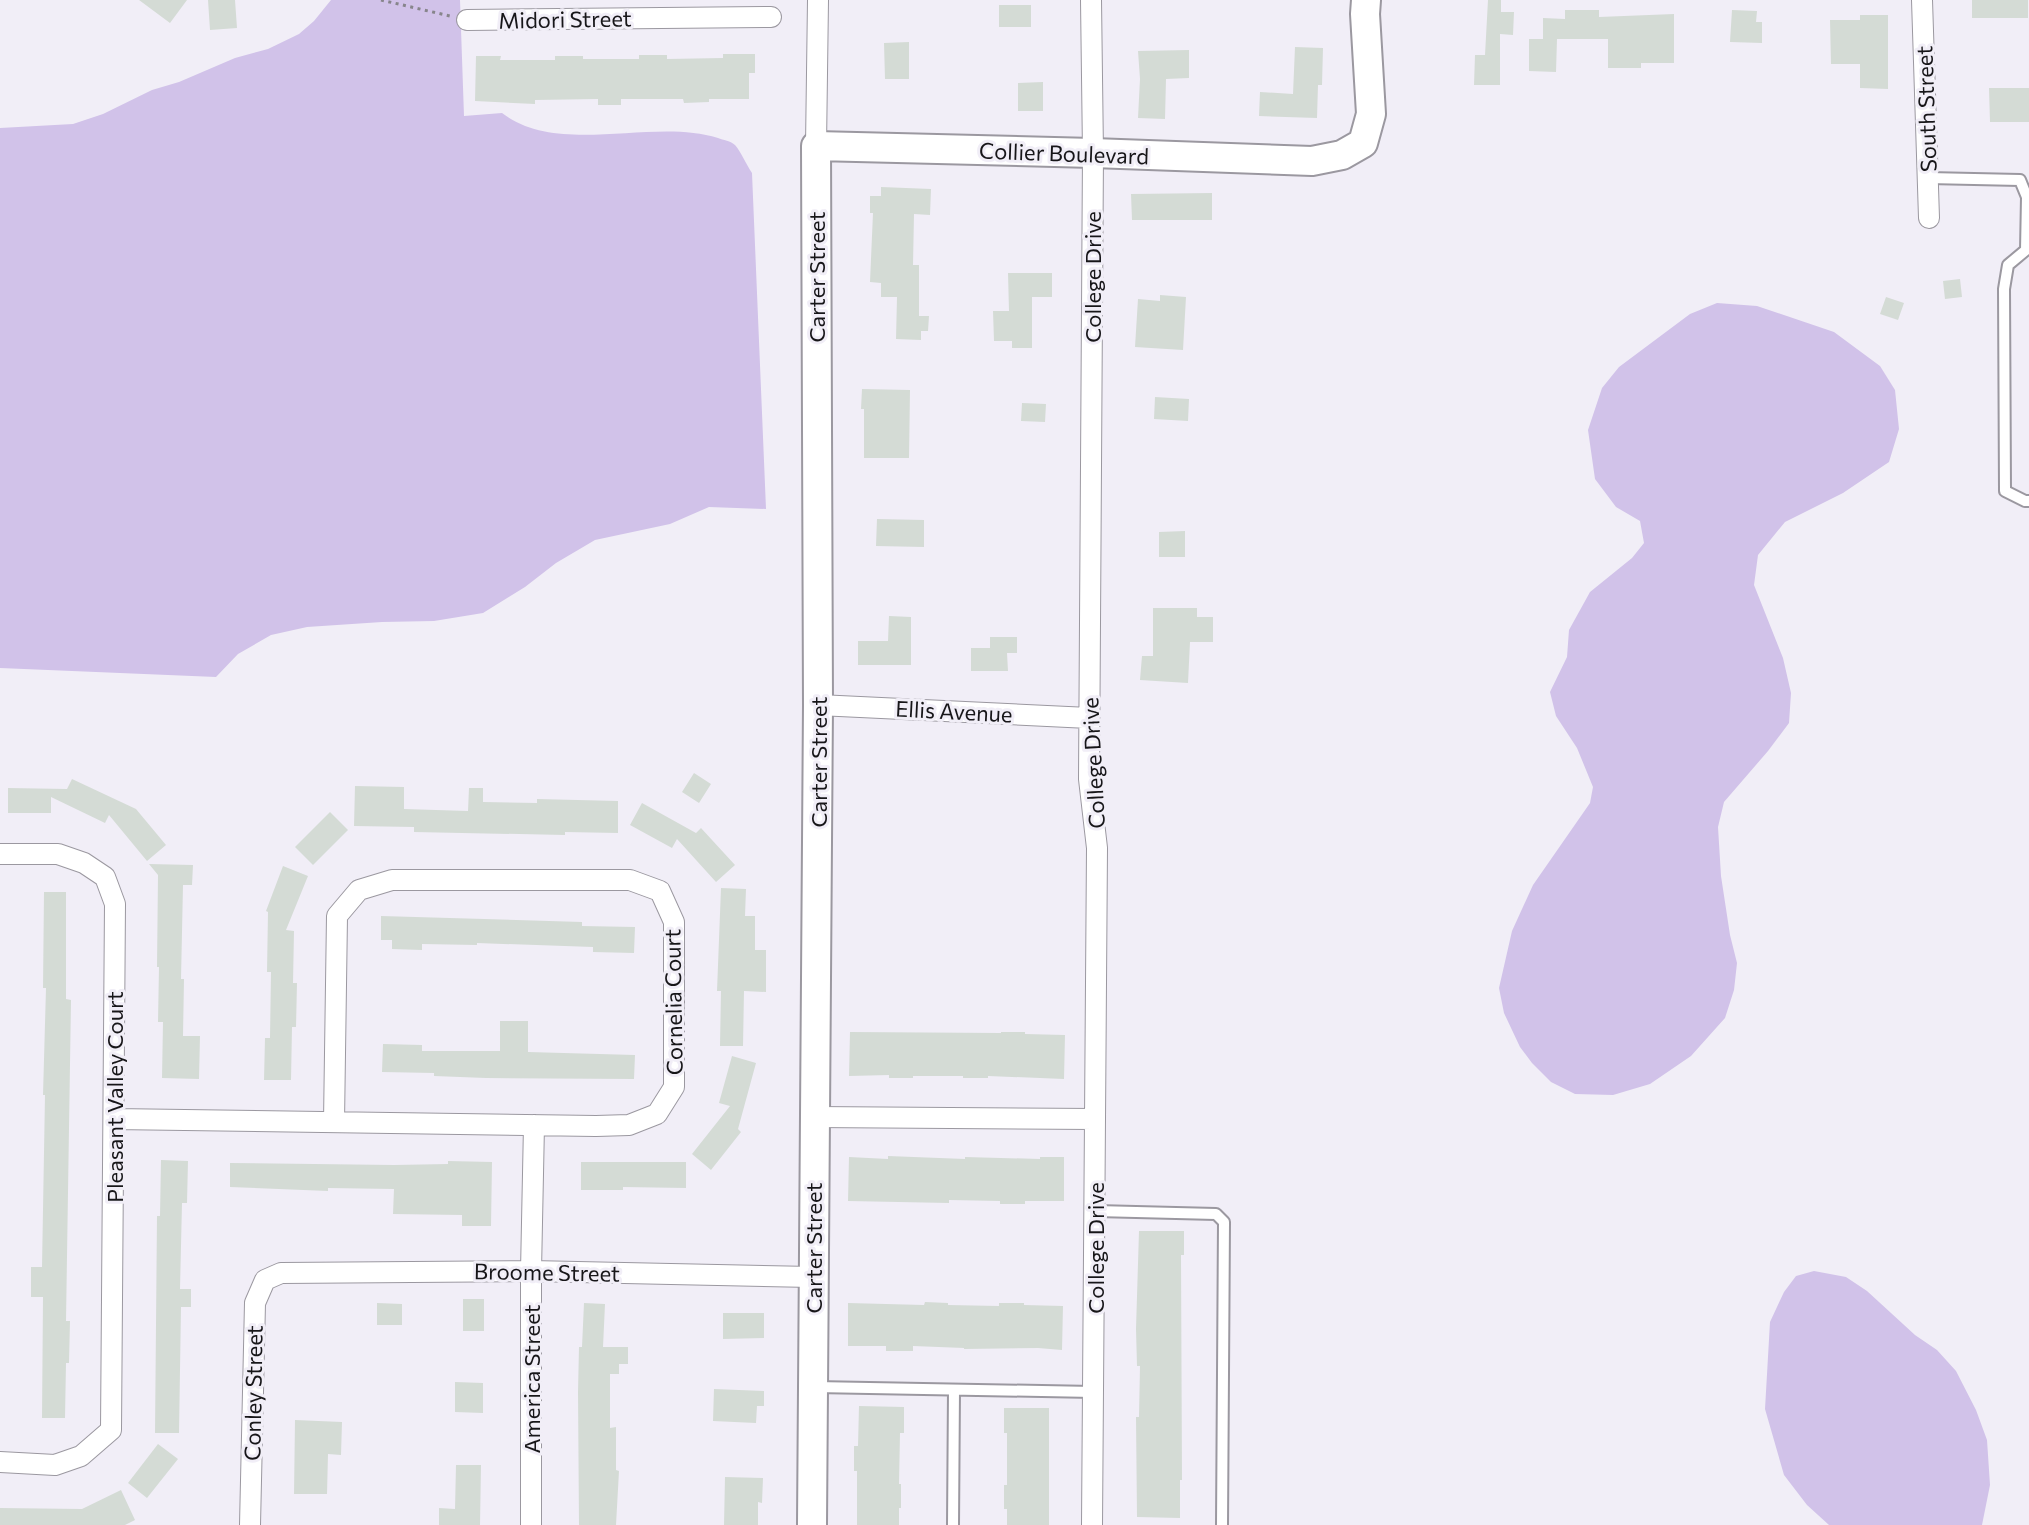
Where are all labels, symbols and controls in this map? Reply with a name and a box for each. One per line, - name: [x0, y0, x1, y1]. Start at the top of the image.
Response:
- street label: Midori Street: [498, 4, 632, 34]
- street label: South Street: [1910, 45, 1942, 173]
- street label: Collier Boulevard: [979, 137, 1149, 169]
- street label: Carter Street: [803, 211, 830, 343]
- street label: College Drive: [1079, 211, 1106, 343]
- street label: Ellis Avenue: [895, 694, 1013, 728]
- street label: Carter Street: [805, 696, 832, 828]
- street label: College Drive: [1076, 697, 1110, 829]
- street label: Cornelia Court: [658, 929, 688, 1075]
- street label: Pleasant Valley Court: [101, 991, 128, 1203]
- street label: Carter Street: [800, 1182, 827, 1314]
- street label: College Drive: [1082, 1182, 1109, 1314]
- street label: Broome Street: [474, 1257, 620, 1287]
- street label: America Street: [518, 1304, 545, 1454]
- street label: Conley Street: [238, 1325, 268, 1461]

